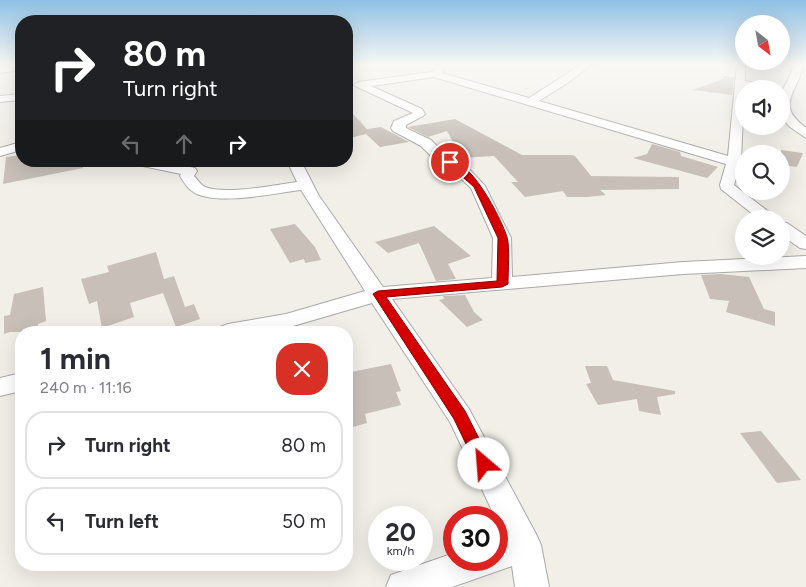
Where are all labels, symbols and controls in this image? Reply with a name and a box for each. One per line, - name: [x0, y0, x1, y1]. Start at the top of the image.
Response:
- north arrow: [735, 15, 790, 70]
- map controls: [735, 15, 790, 265]
- text: 80 m: [123, 33, 206, 75]
- icon: right: [40, 35, 105, 100]
- text: Turn right: [123, 75, 218, 102]
- button: sound: [735, 80, 790, 135]
- icon: left: [117, 130, 145, 158]
- icon: ahead: [170, 130, 198, 158]
- icon: right: [223, 130, 251, 158]
- pin: [429, 141, 471, 183]
- button: search: [735, 145, 790, 200]
- icon: arrive: [436, 148, 464, 176]
- button: layers: [735, 210, 790, 265]
- text: 1 min: [40, 340, 111, 377]
- button: close: [276, 343, 328, 395]
- text: 240 m · 11:16: [40, 378, 132, 397]
- icon: right: [42, 431, 70, 459]
- text: Turn right: [85, 434, 171, 457]
- text: 80 m: [281, 434, 326, 457]
- position arrow: [457, 437, 509, 489]
- speed limit sign: 30: [443, 506, 508, 571]
- icon: left: [42, 507, 70, 535]
- text: Turn left: [85, 510, 159, 533]
- text: 50 m: [282, 510, 326, 533]
- text: 20: [385, 517, 416, 547]
- text: km/h: [387, 544, 414, 558]

